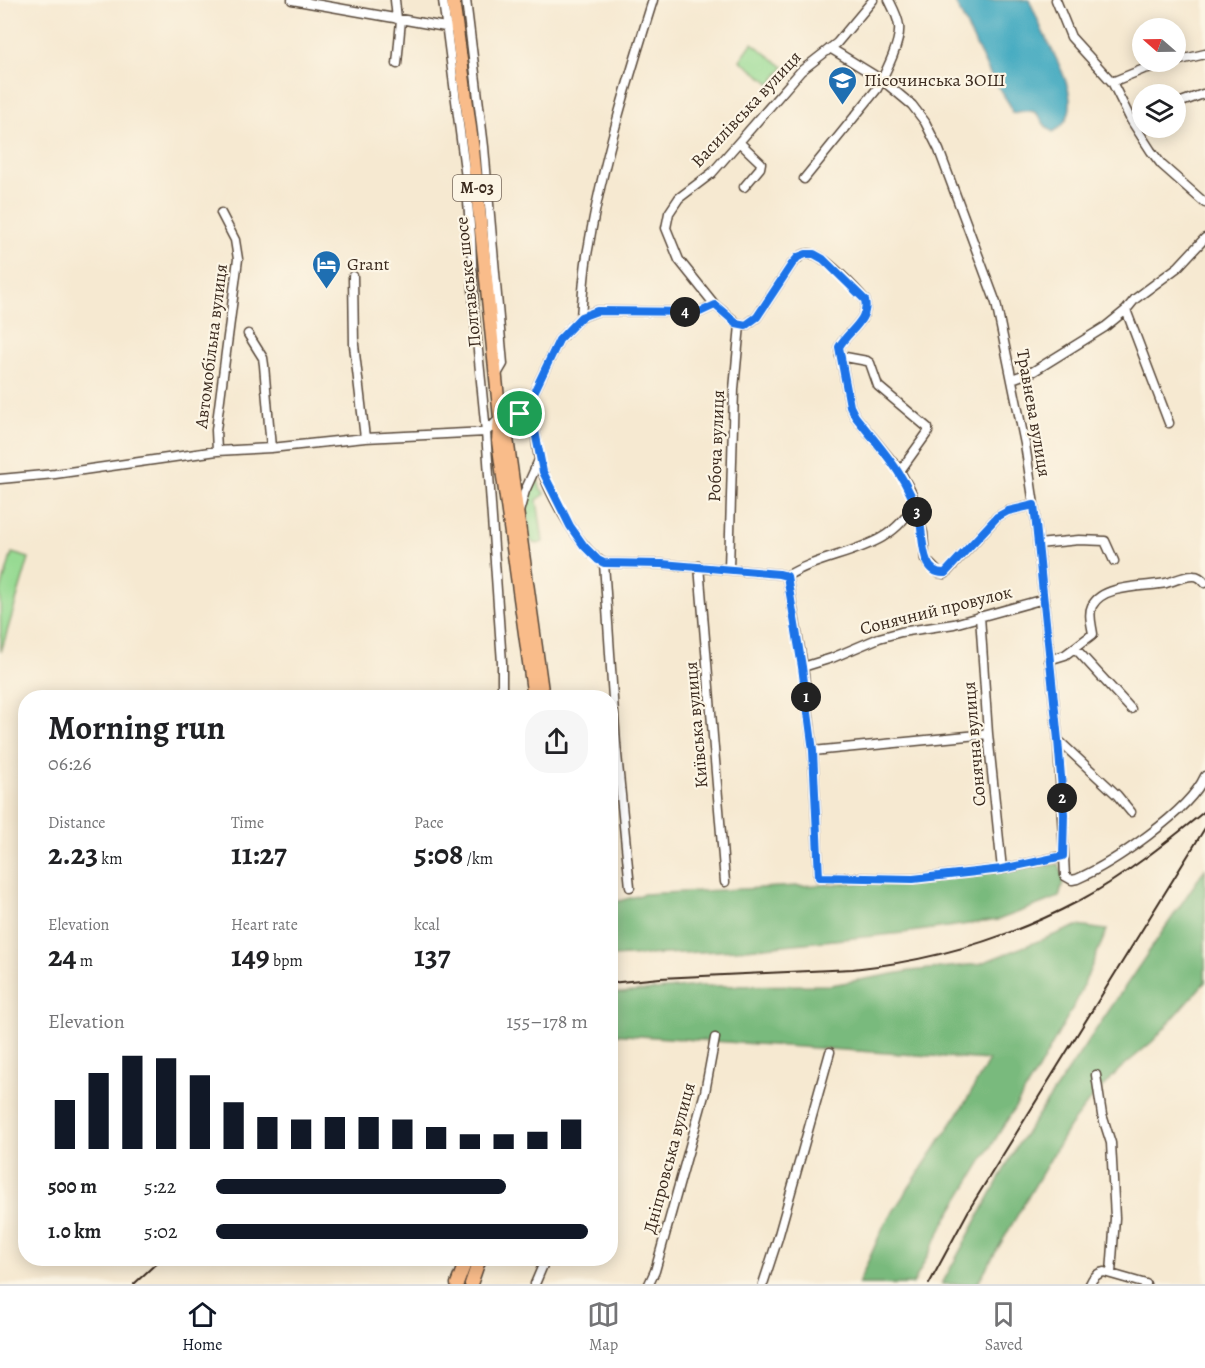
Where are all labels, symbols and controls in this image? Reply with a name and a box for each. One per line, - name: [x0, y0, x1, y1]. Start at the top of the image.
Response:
- north arrow: [1132, 18, 1186, 72]
- map controls: [1132, 18, 1186, 138]
- street label: Василівська вулиця: [686, 45, 806, 173]
- school or university icon: Пісочинська ЗОШ: [827, 64, 859, 106]
- place label: Пісочинська ЗОШ: [864, 68, 1006, 92]
- button: layers: [1132, 84, 1186, 138]
- road number: М-03: [453, 175, 501, 201]
- street label: Полтавське шосе: [449, 215, 487, 349]
- hotel icon: Grant: [310, 248, 342, 290]
- place label: Grant: [347, 252, 390, 276]
- street label: Автомобільна вулиця: [189, 262, 233, 431]
- pin: 4: [670, 297, 700, 327]
- text: 4: [681, 301, 689, 323]
- street label: Травнева вулиця: [1011, 347, 1057, 479]
- pin: [494, 388, 545, 439]
- street label: Робоча вулиця: [702, 390, 730, 502]
- icon: arrive: [503, 397, 536, 430]
- pin: 3: [902, 497, 932, 527]
- text: 3: [914, 501, 920, 523]
- street label: Сонячний провулок: [857, 580, 1015, 640]
- street label: Київська вулиця: [679, 661, 713, 789]
- street label: Сонячна вулиця: [957, 681, 991, 807]
- pin: 1: [791, 682, 821, 712]
- text: 1: [803, 686, 809, 708]
- text: Morning run: [48, 705, 225, 750]
- button: share: [525, 710, 588, 773]
- text: 06:26: [48, 750, 91, 777]
- pin: 2: [1047, 783, 1077, 813]
- text: 2: [1058, 787, 1066, 809]
- text: Distance: [48, 812, 105, 834]
- text: Time: [231, 812, 264, 834]
- text: Pace: [414, 812, 444, 834]
- text: 2.23: [48, 834, 98, 874]
- text: 11:27: [231, 834, 287, 874]
- text: 5:08: [414, 834, 463, 874]
- text: km: [98, 848, 123, 870]
- text: /km: [463, 848, 493, 870]
- text: Elevation: [48, 914, 109, 936]
- text: Heart rate: [231, 914, 298, 936]
- text: kcal: [414, 914, 440, 936]
- text: 24: [48, 936, 77, 976]
- text: 149: [231, 936, 270, 976]
- text: 137: [414, 936, 450, 976]
- text: m: [77, 950, 93, 972]
- text: bpm: [270, 950, 303, 972]
- text: Elevation: [48, 1008, 125, 1035]
- text: 155–178 m: [506, 1008, 588, 1035]
- street label: Дніпровська вулиця: [637, 1080, 701, 1236]
- text: 500 m: [48, 1173, 97, 1200]
- text: 5:22: [144, 1173, 176, 1200]
- text: 1.0 km: [48, 1218, 101, 1245]
- text: 5:02: [144, 1218, 178, 1245]
- tab: Home: [182, 1298, 223, 1356]
- tab: Map: [587, 1298, 620, 1356]
- tab: Saved: [985, 1298, 1023, 1356]

